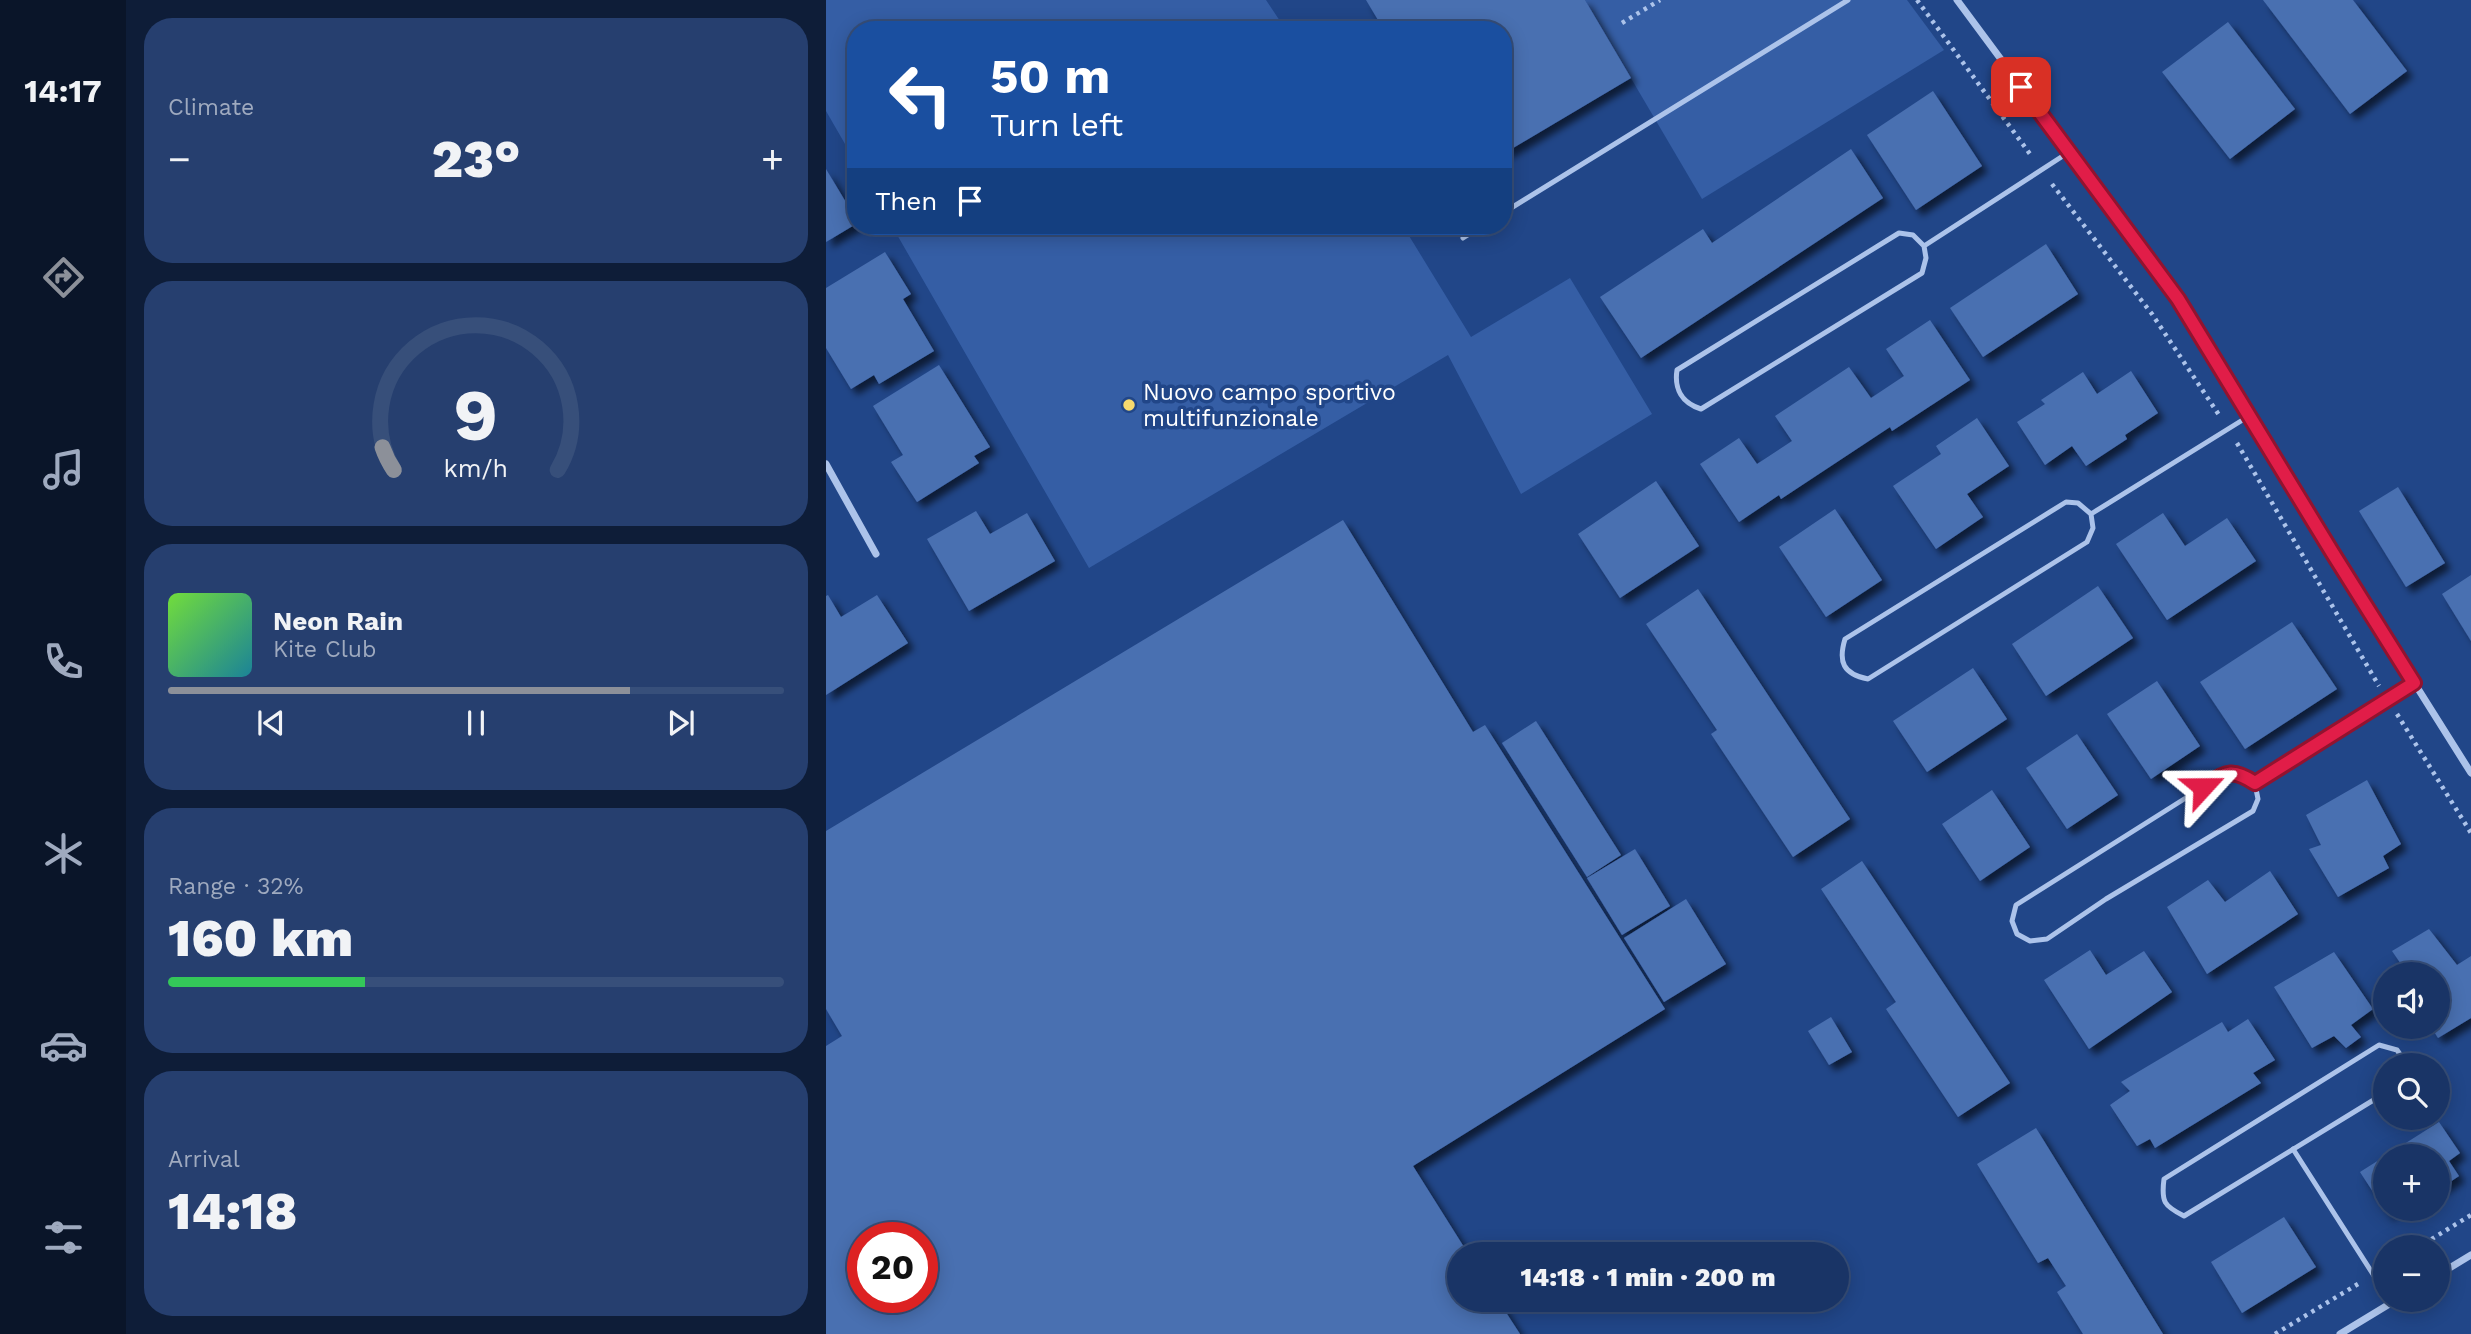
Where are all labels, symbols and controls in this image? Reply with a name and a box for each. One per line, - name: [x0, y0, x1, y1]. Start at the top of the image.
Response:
- text: 50 m: [990, 47, 1110, 105]
- icon: left: [875, 49, 966, 140]
- pin: [1991, 57, 2051, 117]
- icon: arrive: [2002, 68, 2040, 106]
- text: 14:17: [24, 72, 102, 110]
- text: Climate: [168, 94, 254, 121]
- text: Turn left: [990, 106, 1123, 144]
- text: 23°: [432, 129, 520, 190]
- text: −: [168, 137, 191, 181]
- text: +: [761, 137, 784, 181]
- icon: arrive: [951, 182, 989, 220]
- text: Then: [875, 186, 937, 216]
- icon: directions: [39, 253, 88, 302]
- text: 9: [454, 372, 498, 458]
- place label: Nuovo campo sportivo multifunzionale: [1143, 379, 1396, 432]
- marker: Nuovo campo sportivo multifunzionale: [1121, 397, 1137, 413]
- icon: music: [39, 445, 88, 494]
- text: km/h: [444, 454, 508, 483]
- text: Neon Rain: [273, 606, 403, 636]
- text: Kite Club: [273, 636, 376, 663]
- icon: phone: [39, 637, 88, 686]
- icon: previous: [252, 704, 290, 742]
- icon: pause: [457, 704, 495, 742]
- icon: next: [662, 704, 700, 742]
- position arrow: [2166, 750, 2240, 824]
- icon: climate: [39, 829, 88, 878]
- text: Range · 32%: [168, 873, 303, 900]
- text: 160 km: [168, 908, 353, 969]
- map controls: [2373, 962, 2450, 1312]
- button: sound: [2373, 962, 2450, 1039]
- icon: car: [39, 1021, 88, 1070]
- button: search: [2373, 1053, 2450, 1130]
- button: +: [2373, 1144, 2450, 1221]
- text: Arrival: [168, 1146, 240, 1173]
- text: 14:18: [168, 1181, 297, 1242]
- icon: filters: [39, 1213, 88, 1262]
- speed limit sign: 20: [847, 1222, 938, 1313]
- button: −: [2373, 1235, 2450, 1312]
- text: 14:18 · 1 min · 200 m: [1520, 1262, 1776, 1292]

